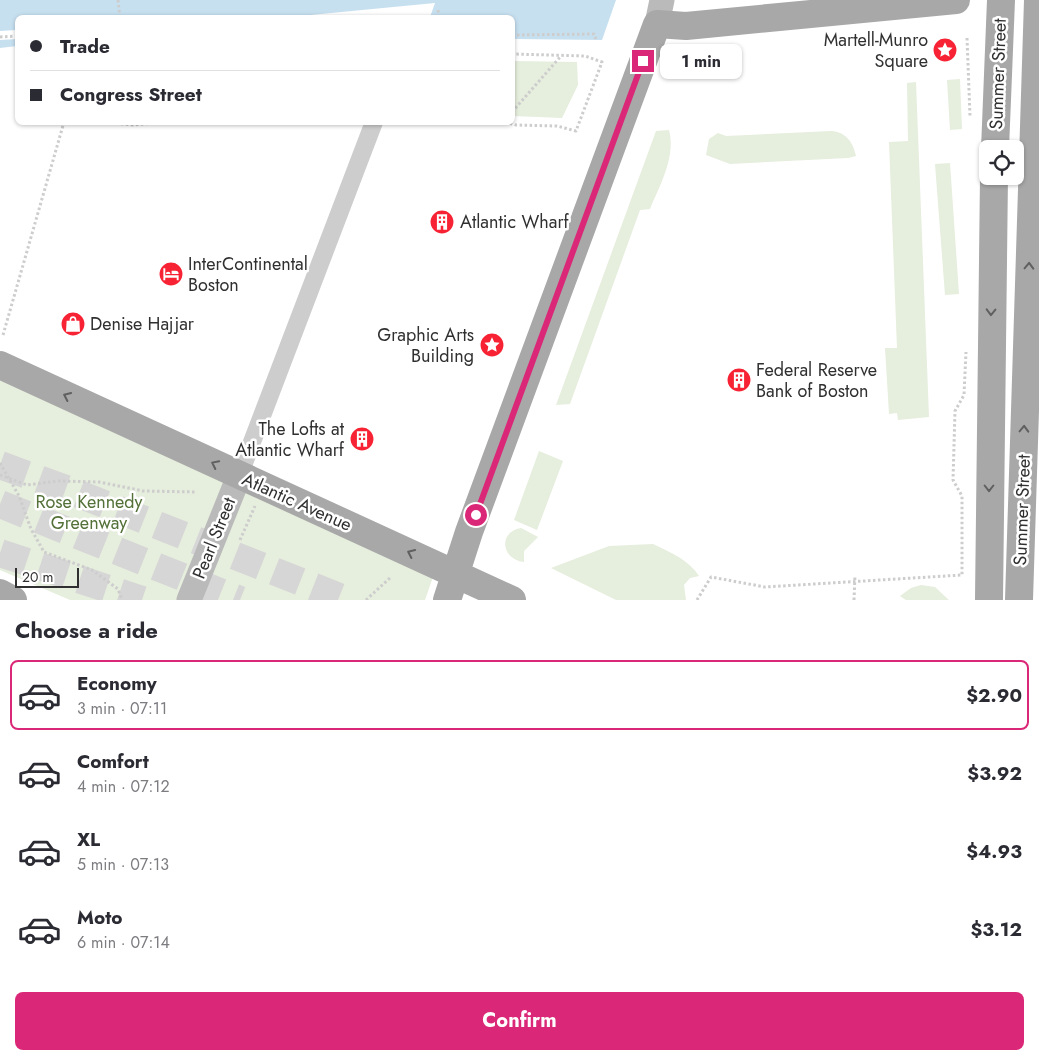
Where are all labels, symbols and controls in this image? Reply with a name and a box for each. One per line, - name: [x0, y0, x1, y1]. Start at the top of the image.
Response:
- street label: Summer Street: [983, 17, 1013, 130]
- place label: Martell-Munro Square: [824, 27, 928, 74]
- text: Trade: [60, 33, 110, 60]
- place icon: Martell-Munro Square: [932, 37, 958, 63]
- callout: 1 min: [660, 44, 743, 78]
- route end: [632, 50, 654, 72]
- text: 1 min: [681, 50, 721, 73]
- text: Congress Street: [60, 81, 202, 108]
- map controls: [979, 140, 1024, 185]
- button: locate: [979, 140, 1024, 185]
- building icon: Atlantic Wharf: [429, 209, 455, 235]
- place label: Atlantic Wharf: [460, 209, 570, 235]
- place label: InterContinental Boston: [188, 251, 308, 298]
- hotel icon: InterContinental Boston: [158, 261, 184, 287]
- one-way arrow: [1024, 262, 1035, 270]
- one-way arrow: [986, 309, 997, 317]
- shop icon: Denise Hajjar: [60, 311, 86, 337]
- place label: Denise Hajjar: [90, 311, 195, 337]
- place label: Graphic Arts Building: [377, 322, 474, 369]
- place icon: Graphic Arts Building: [479, 332, 505, 358]
- place label: Federal Reserve Bank of Boston: [756, 357, 877, 404]
- building icon: Federal Reserve Bank of Boston: [726, 367, 752, 393]
- one-way arrow: [63, 392, 72, 403]
- place label: The Lofts at Atlantic Wharf: [235, 416, 345, 463]
- one-way arrow: [1019, 425, 1030, 433]
- building icon: The Lofts at Atlantic Wharf: [349, 426, 375, 452]
- street label: Summer Street: [1007, 453, 1037, 566]
- one-way arrow: [211, 460, 220, 470]
- street label: Atlantic Avenue: [238, 466, 356, 538]
- one-way arrow: [984, 485, 994, 493]
- park label: Rose Kennedy Greenway: [35, 489, 143, 536]
- street label: Pearl Street: [186, 493, 242, 583]
- route start: [465, 504, 487, 526]
- one-way arrow: [407, 550, 416, 560]
- scale bar: [15, 565, 79, 588]
- text: 20 m: [22, 567, 54, 587]
- text: Choose a ride: [15, 614, 158, 646]
- text: Economy: [77, 670, 157, 697]
- icon: car: [17, 673, 62, 718]
- text: $2.90: [966, 682, 1022, 709]
- text: 3 min · 07:11: [77, 697, 167, 720]
- text: Comfort: [77, 748, 149, 775]
- icon: car: [17, 751, 62, 796]
- text: $3.92: [967, 760, 1022, 787]
- text: 4 min · 07:12: [77, 775, 170, 798]
- text: XL: [77, 826, 100, 853]
- icon: car: [17, 829, 62, 874]
- text: $4.93: [966, 838, 1022, 865]
- text: 5 min · 07:13: [77, 853, 169, 876]
- text: Moto: [77, 904, 122, 931]
- icon: car: [17, 907, 62, 952]
- text: $3.12: [970, 916, 1022, 943]
- text: 6 min · 07:14: [77, 931, 170, 954]
- button: Confirm: [15, 992, 1024, 1050]

